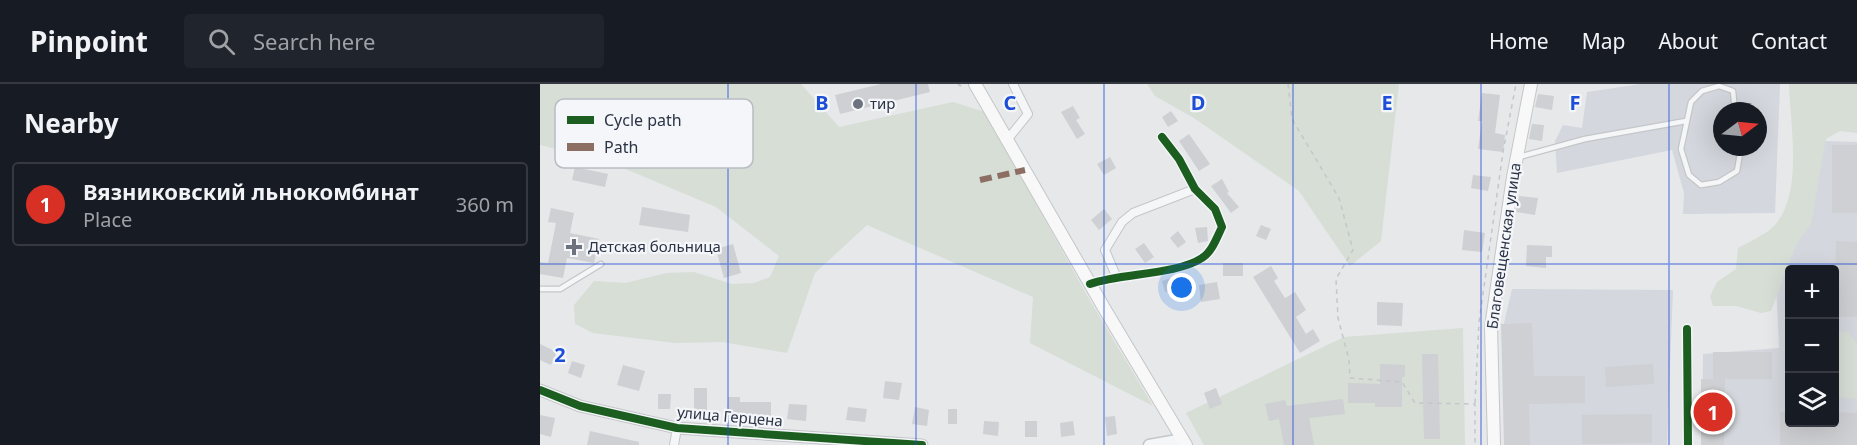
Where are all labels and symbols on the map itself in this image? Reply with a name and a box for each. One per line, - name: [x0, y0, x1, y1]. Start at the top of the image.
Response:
- text: B: [815, 89, 829, 116]
- text: C: [1004, 89, 1017, 116]
- text: D: [1191, 89, 1205, 116]
- text: E: [1381, 89, 1393, 116]
- text: F: [1570, 89, 1580, 116]
- place label: тир: [870, 93, 895, 113]
- marker: тир: [851, 97, 865, 111]
- legend: [555, 99, 753, 168]
- north arrow: [1713, 102, 1767, 156]
- text: Cycle path: [604, 109, 682, 131]
- text: Path: [604, 136, 638, 158]
- street label: Благовещенская улица: [1481, 161, 1525, 330]
- place label: Детская больница: [588, 236, 721, 256]
- marker: Детская больница: [565, 238, 583, 256]
- your location: [1167, 273, 1196, 302]
- text: 2: [554, 341, 566, 368]
- pin: 1: [1694, 390, 1732, 434]
- street label: улица Герцена: [676, 401, 784, 431]

